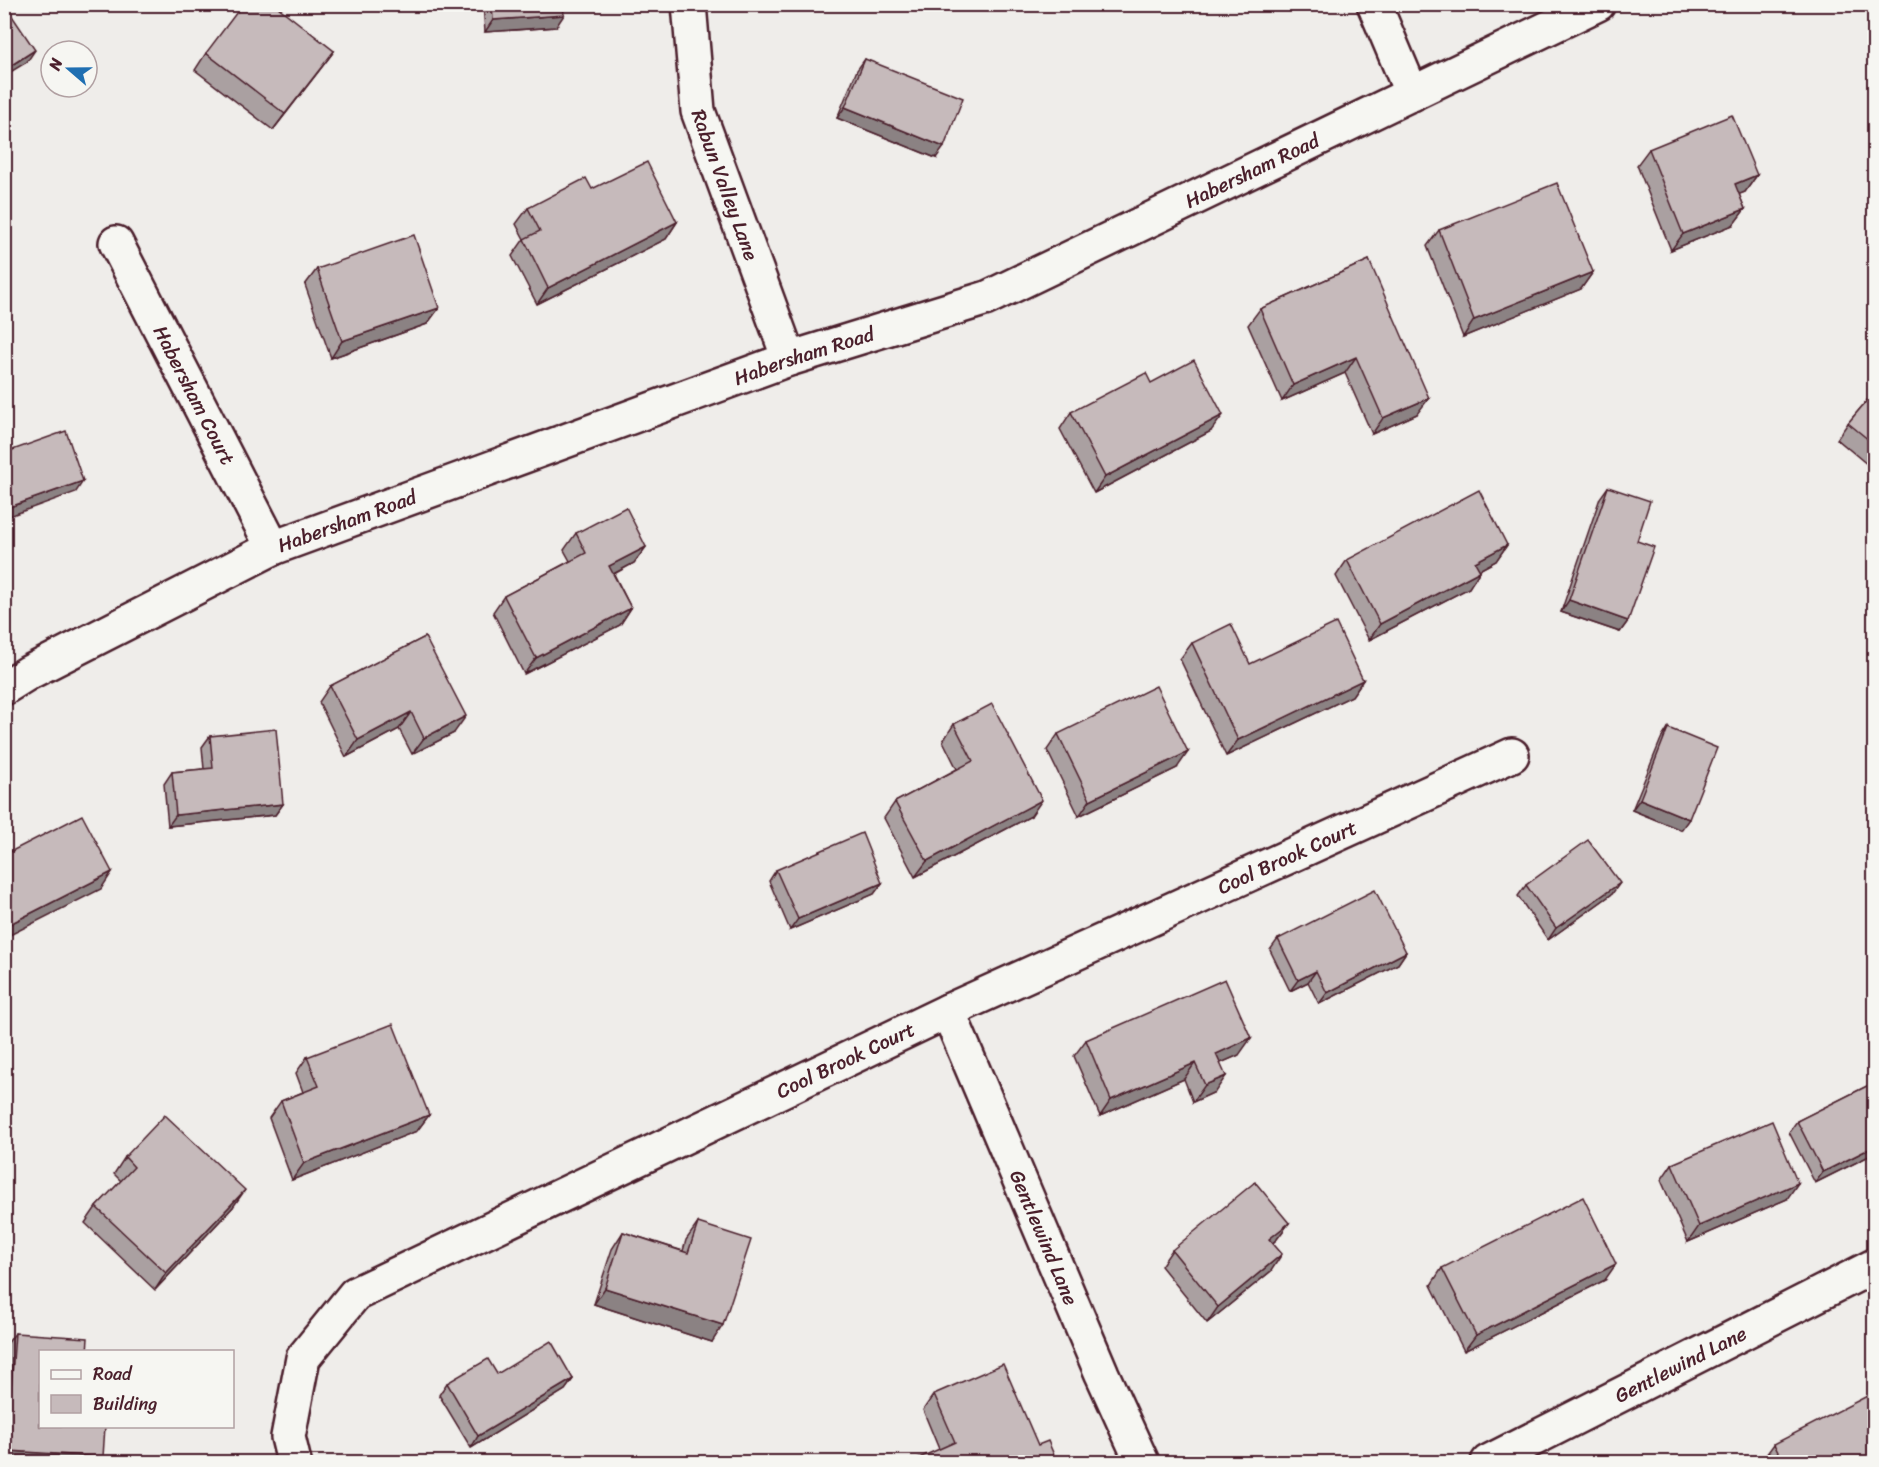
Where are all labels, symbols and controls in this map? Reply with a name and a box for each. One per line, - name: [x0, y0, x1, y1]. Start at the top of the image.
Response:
- north arrow: [39, 39, 99, 99]
- text: N: [40, 53, 71, 75]
- street label: Rabun Valley Lane: [681, 104, 769, 266]
- street label: Habersham Road: [1179, 123, 1327, 218]
- street label: Habersham Road: [729, 316, 880, 396]
- street label: Habersham Court: [143, 319, 245, 472]
- street label: Habersham Road: [273, 479, 423, 563]
- street label: Cool Brook Court: [1212, 810, 1363, 905]
- street label: Cool Brook Court: [770, 1012, 921, 1109]
- street label: Gentlewind Lane: [999, 1164, 1088, 1311]
- street label: Gentlewind Lane: [1608, 1316, 1753, 1413]
- legend: [39, 1350, 234, 1428]
- text: Road: [93, 1358, 133, 1390]
- text: Building: [93, 1388, 157, 1420]

